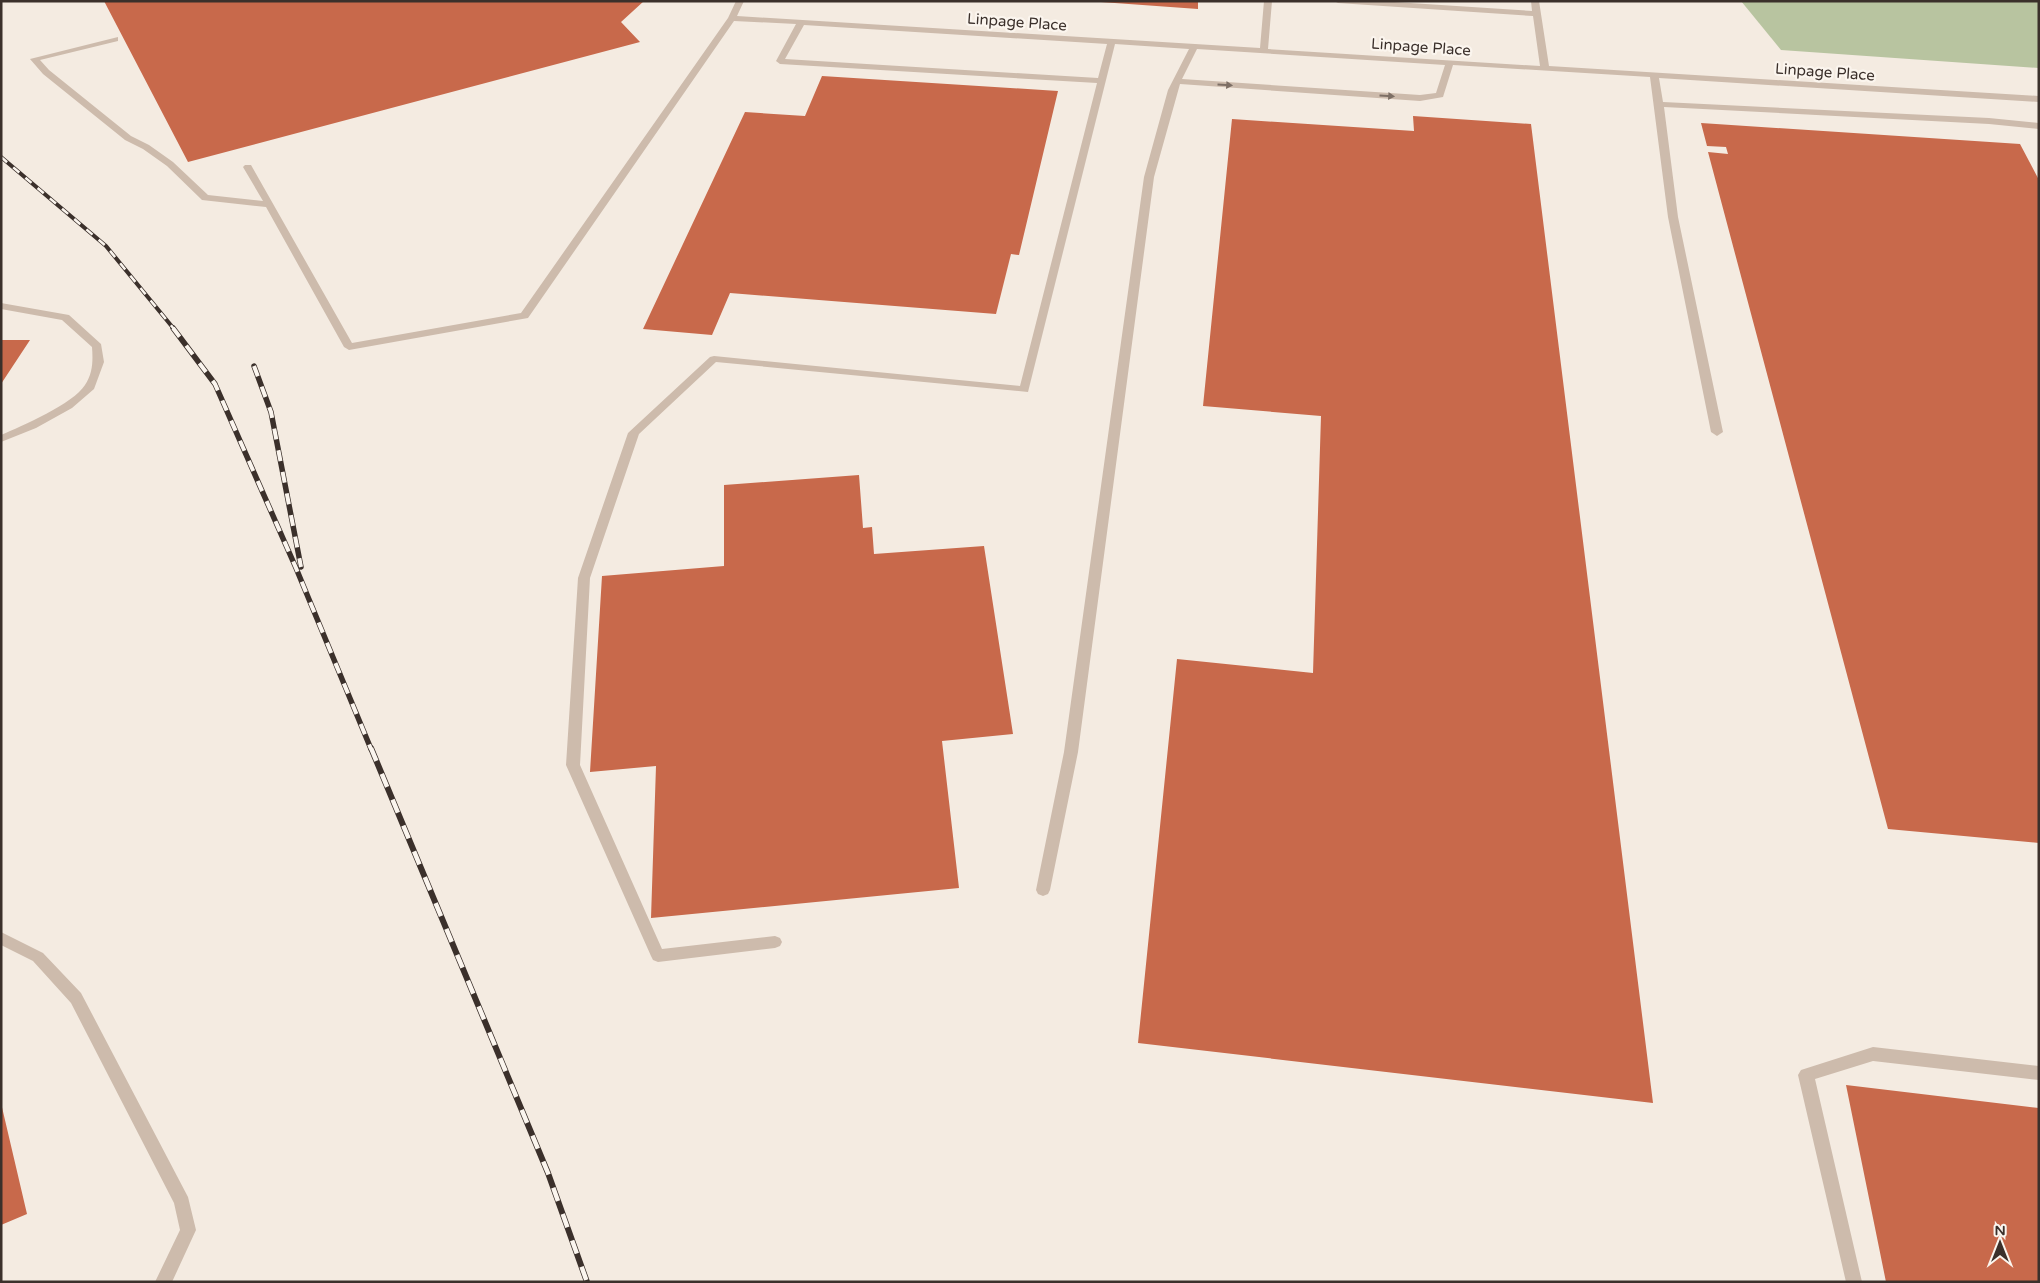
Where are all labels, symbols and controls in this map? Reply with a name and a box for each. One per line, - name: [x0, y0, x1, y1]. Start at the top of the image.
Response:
- street label: Linpage Place: [967, 10, 1067, 34]
- street label: Linpage Place: [1371, 35, 1471, 59]
- street label: Linpage Place: [1775, 60, 1875, 84]
- one-way arrow: [1218, 81, 1234, 89]
- one-way arrow: [1380, 92, 1396, 100]
- north arrow: [1975, 1218, 2025, 1268]
- text: N: [1994, 1222, 2006, 1239]

